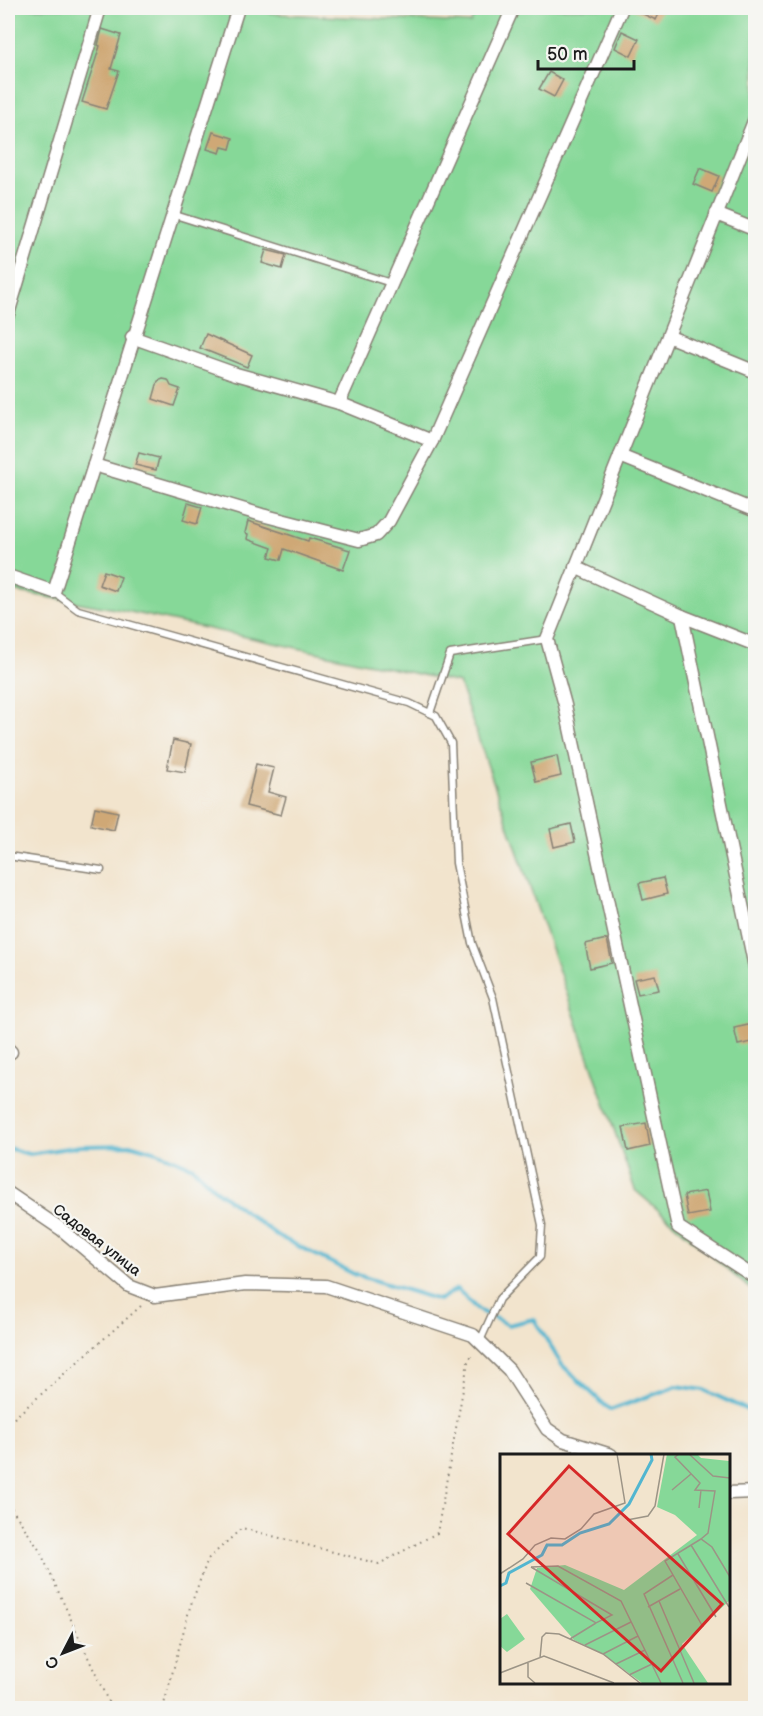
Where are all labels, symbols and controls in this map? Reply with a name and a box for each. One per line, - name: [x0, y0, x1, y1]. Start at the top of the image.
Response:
- scale bar: [538, 33, 634, 71]
- text: 50 m: [547, 44, 588, 65]
- street label: Садовая улица: [49, 1200, 145, 1281]
- inset map: [500, 1454, 730, 1683]
- north arrow: [33, 1623, 93, 1683]
- text: С: [42, 1652, 64, 1673]

